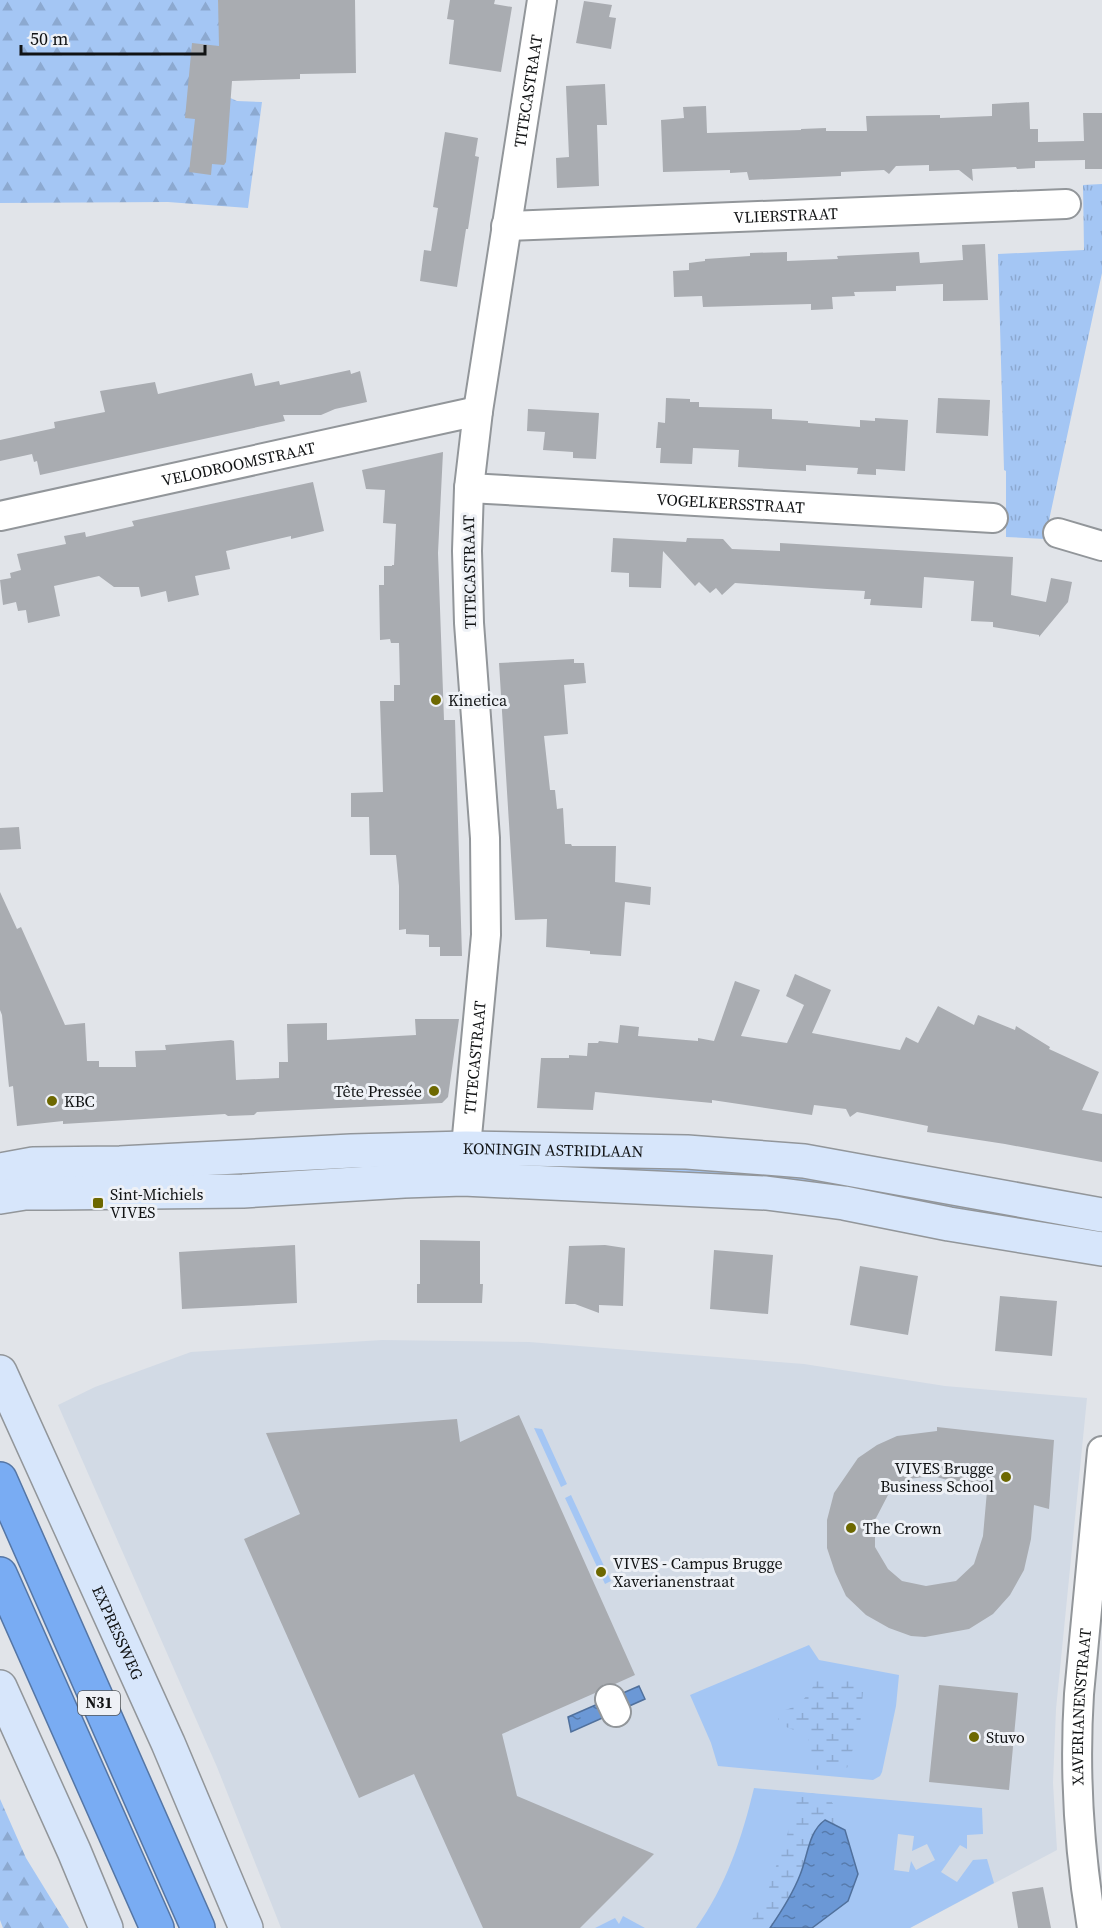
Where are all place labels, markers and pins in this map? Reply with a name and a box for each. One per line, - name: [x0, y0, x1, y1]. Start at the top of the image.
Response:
- place label: Kinetica: [448, 689, 508, 711]
- marker: Kinetica: [429, 693, 443, 707]
- place label: Tête Pressée: [334, 1080, 422, 1102]
- marker: Tête Pressée: [427, 1084, 441, 1098]
- place label: KBC: [64, 1090, 95, 1112]
- marker: KBC: [45, 1094, 59, 1108]
- place label: Sint-Michiels VIVES: [110, 1183, 204, 1223]
- marker: Sint-Michiels VIVES: [91, 1196, 105, 1210]
- place label: VIVES Brugge Business School: [880, 1457, 994, 1497]
- marker: VIVES Brugge Business School: [999, 1470, 1013, 1484]
- place label: The Crown: [863, 1517, 942, 1539]
- marker: The Crown: [844, 1521, 858, 1535]
- place label: VIVES - Campus Brugge Xaverianenstraat: [613, 1552, 783, 1592]
- marker: VIVES - Campus Brugge Xaverianenstraat: [594, 1565, 608, 1579]
- place label: Stuvo: [986, 1726, 1025, 1748]
- marker: Stuvo: [967, 1730, 981, 1744]

